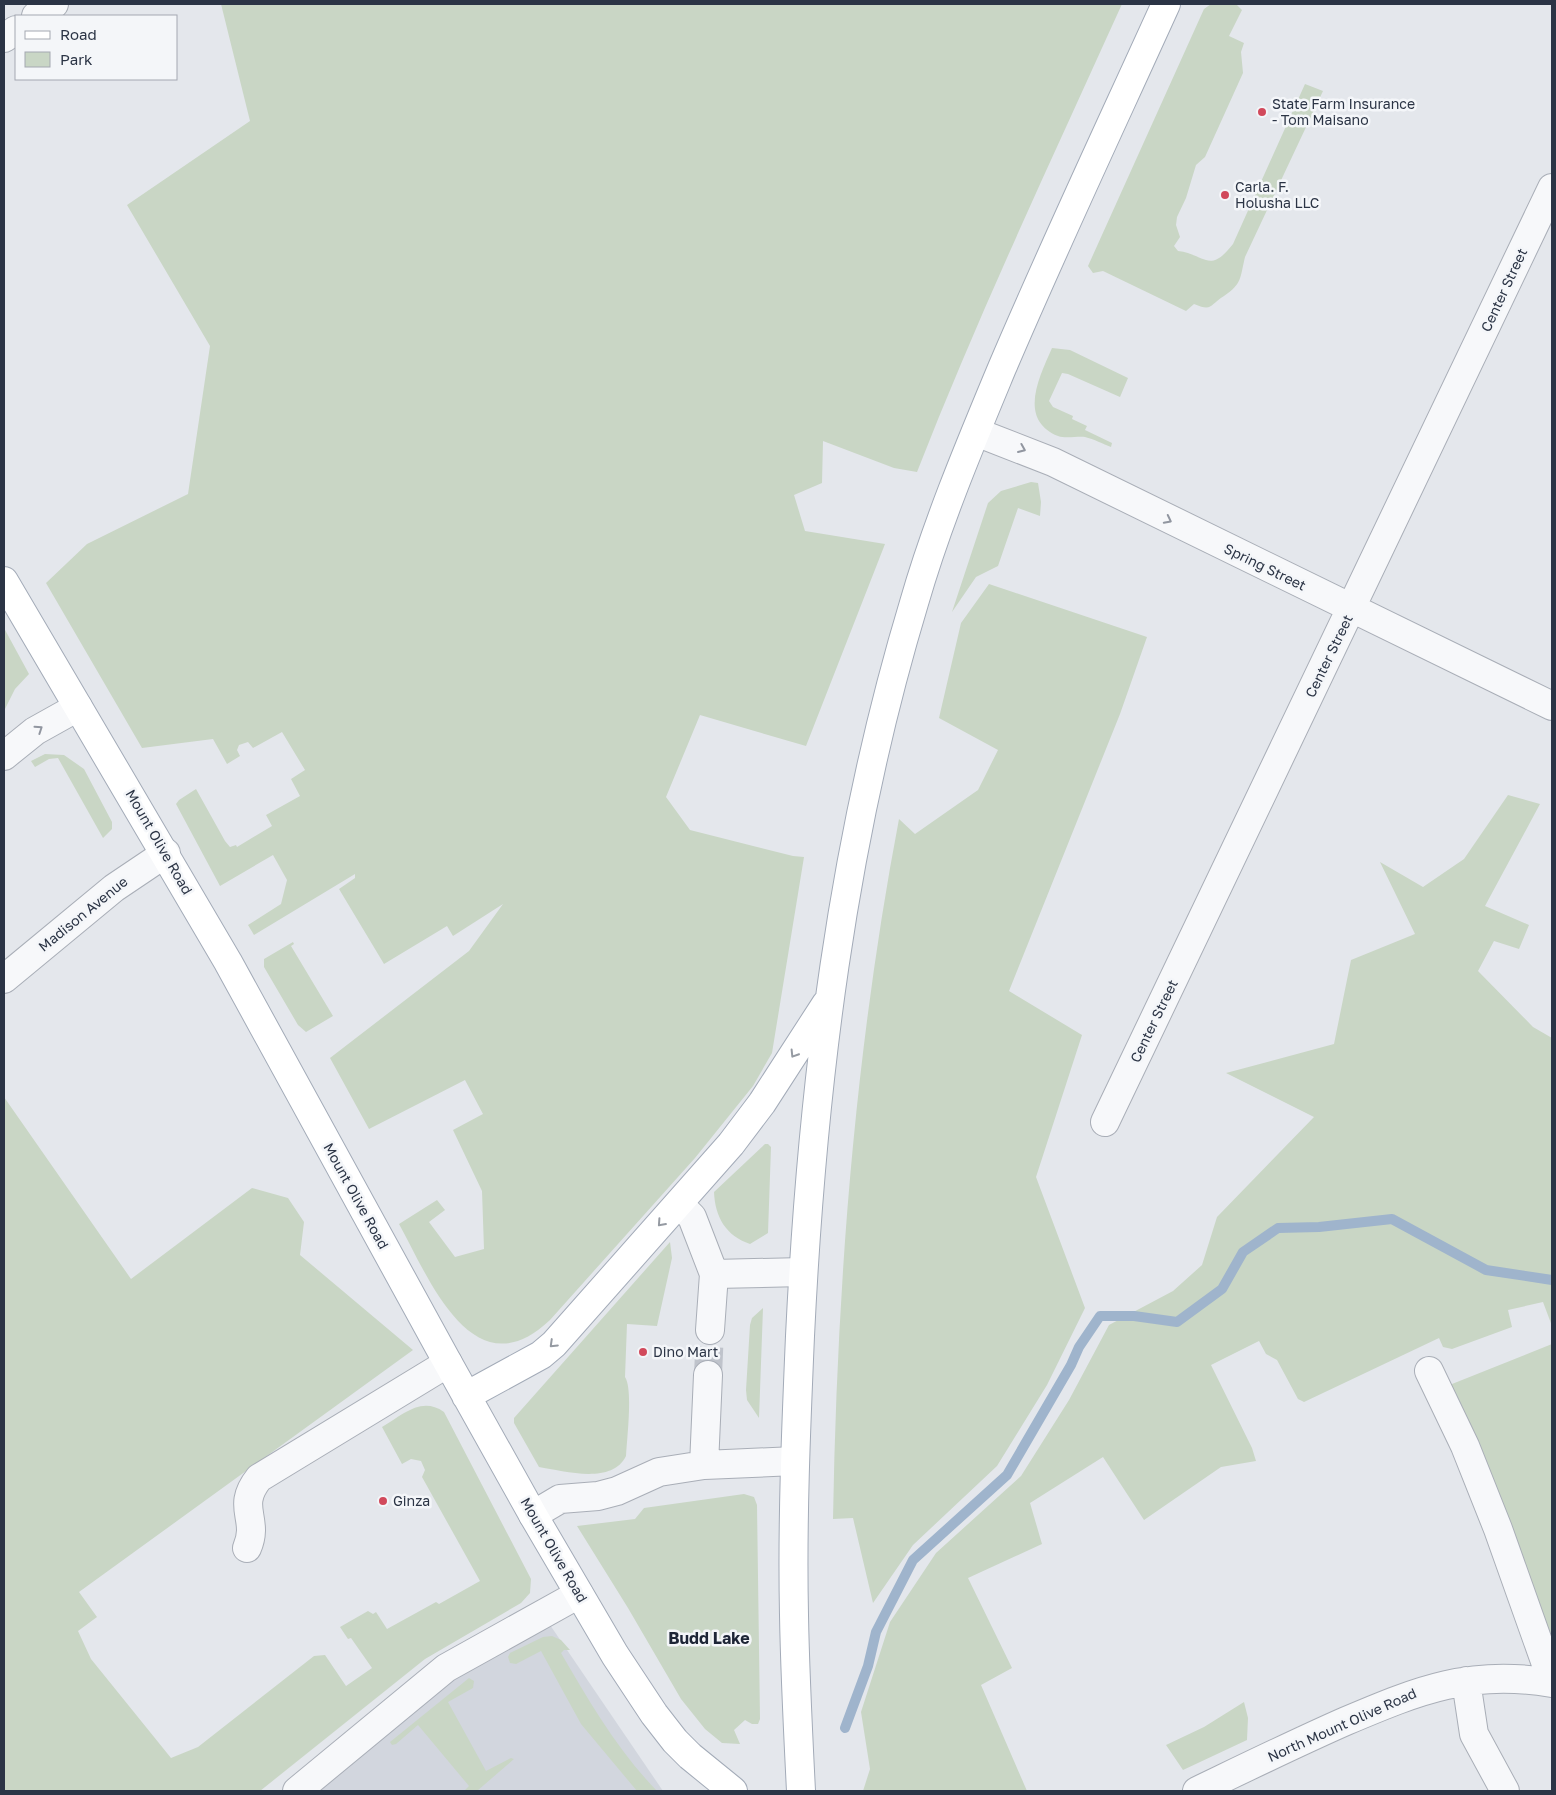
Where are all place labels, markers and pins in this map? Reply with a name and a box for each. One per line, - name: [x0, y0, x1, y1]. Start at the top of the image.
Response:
- place label: State Farm Insurance - Tom Maisano: [1272, 95, 1415, 128]
- marker: State Farm Insurance - Tom Maisano: [1256, 106, 1268, 118]
- place label: Carla. F. Holusha LLC: [1235, 178, 1319, 211]
- marker: Carla. F. Holusha LLC: [1219, 189, 1231, 201]
- place label: Dino Mart: [653, 1343, 718, 1360]
- marker: Dino Mart: [637, 1346, 649, 1358]
- place label: Ginza: [393, 1492, 430, 1509]
- marker: Ginza: [377, 1495, 389, 1507]

